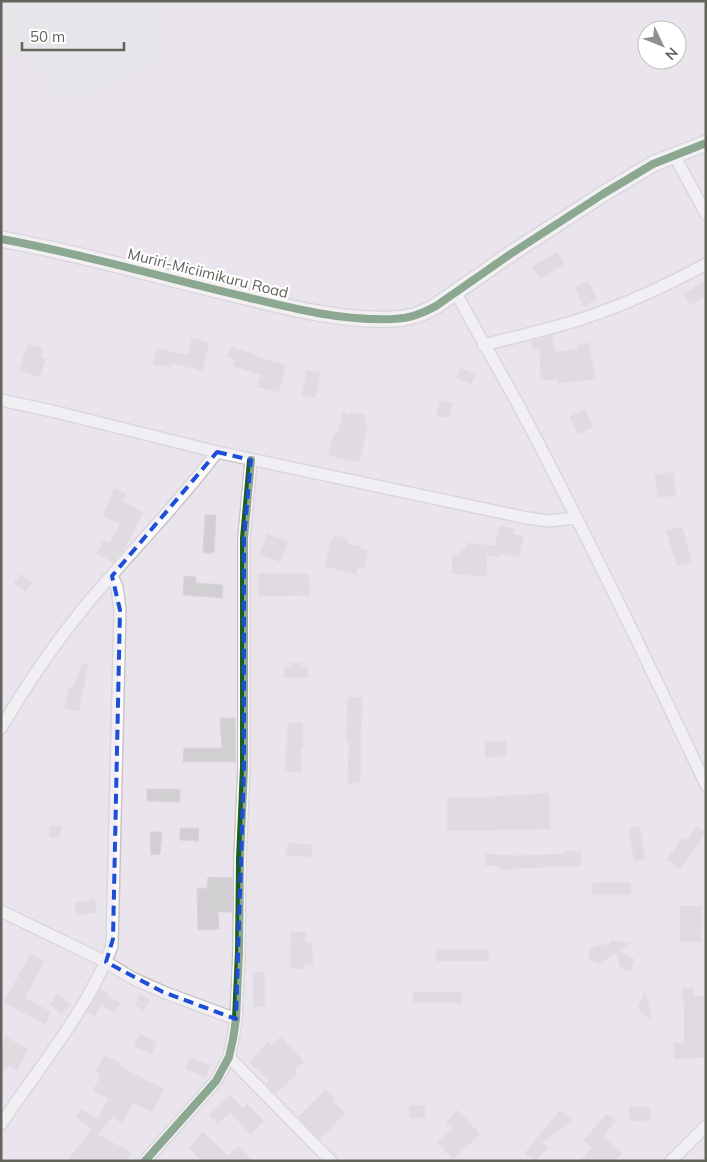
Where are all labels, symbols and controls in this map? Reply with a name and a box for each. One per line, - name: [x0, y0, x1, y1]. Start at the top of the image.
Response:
- scale bar: [22, 20, 125, 52]
- north arrow: [637, 20, 687, 70]
- text: 50 m: [30, 27, 65, 46]
- text: N: [661, 44, 682, 64]
- street label: Muriri-Miciimikuru Road: [126, 244, 290, 302]

